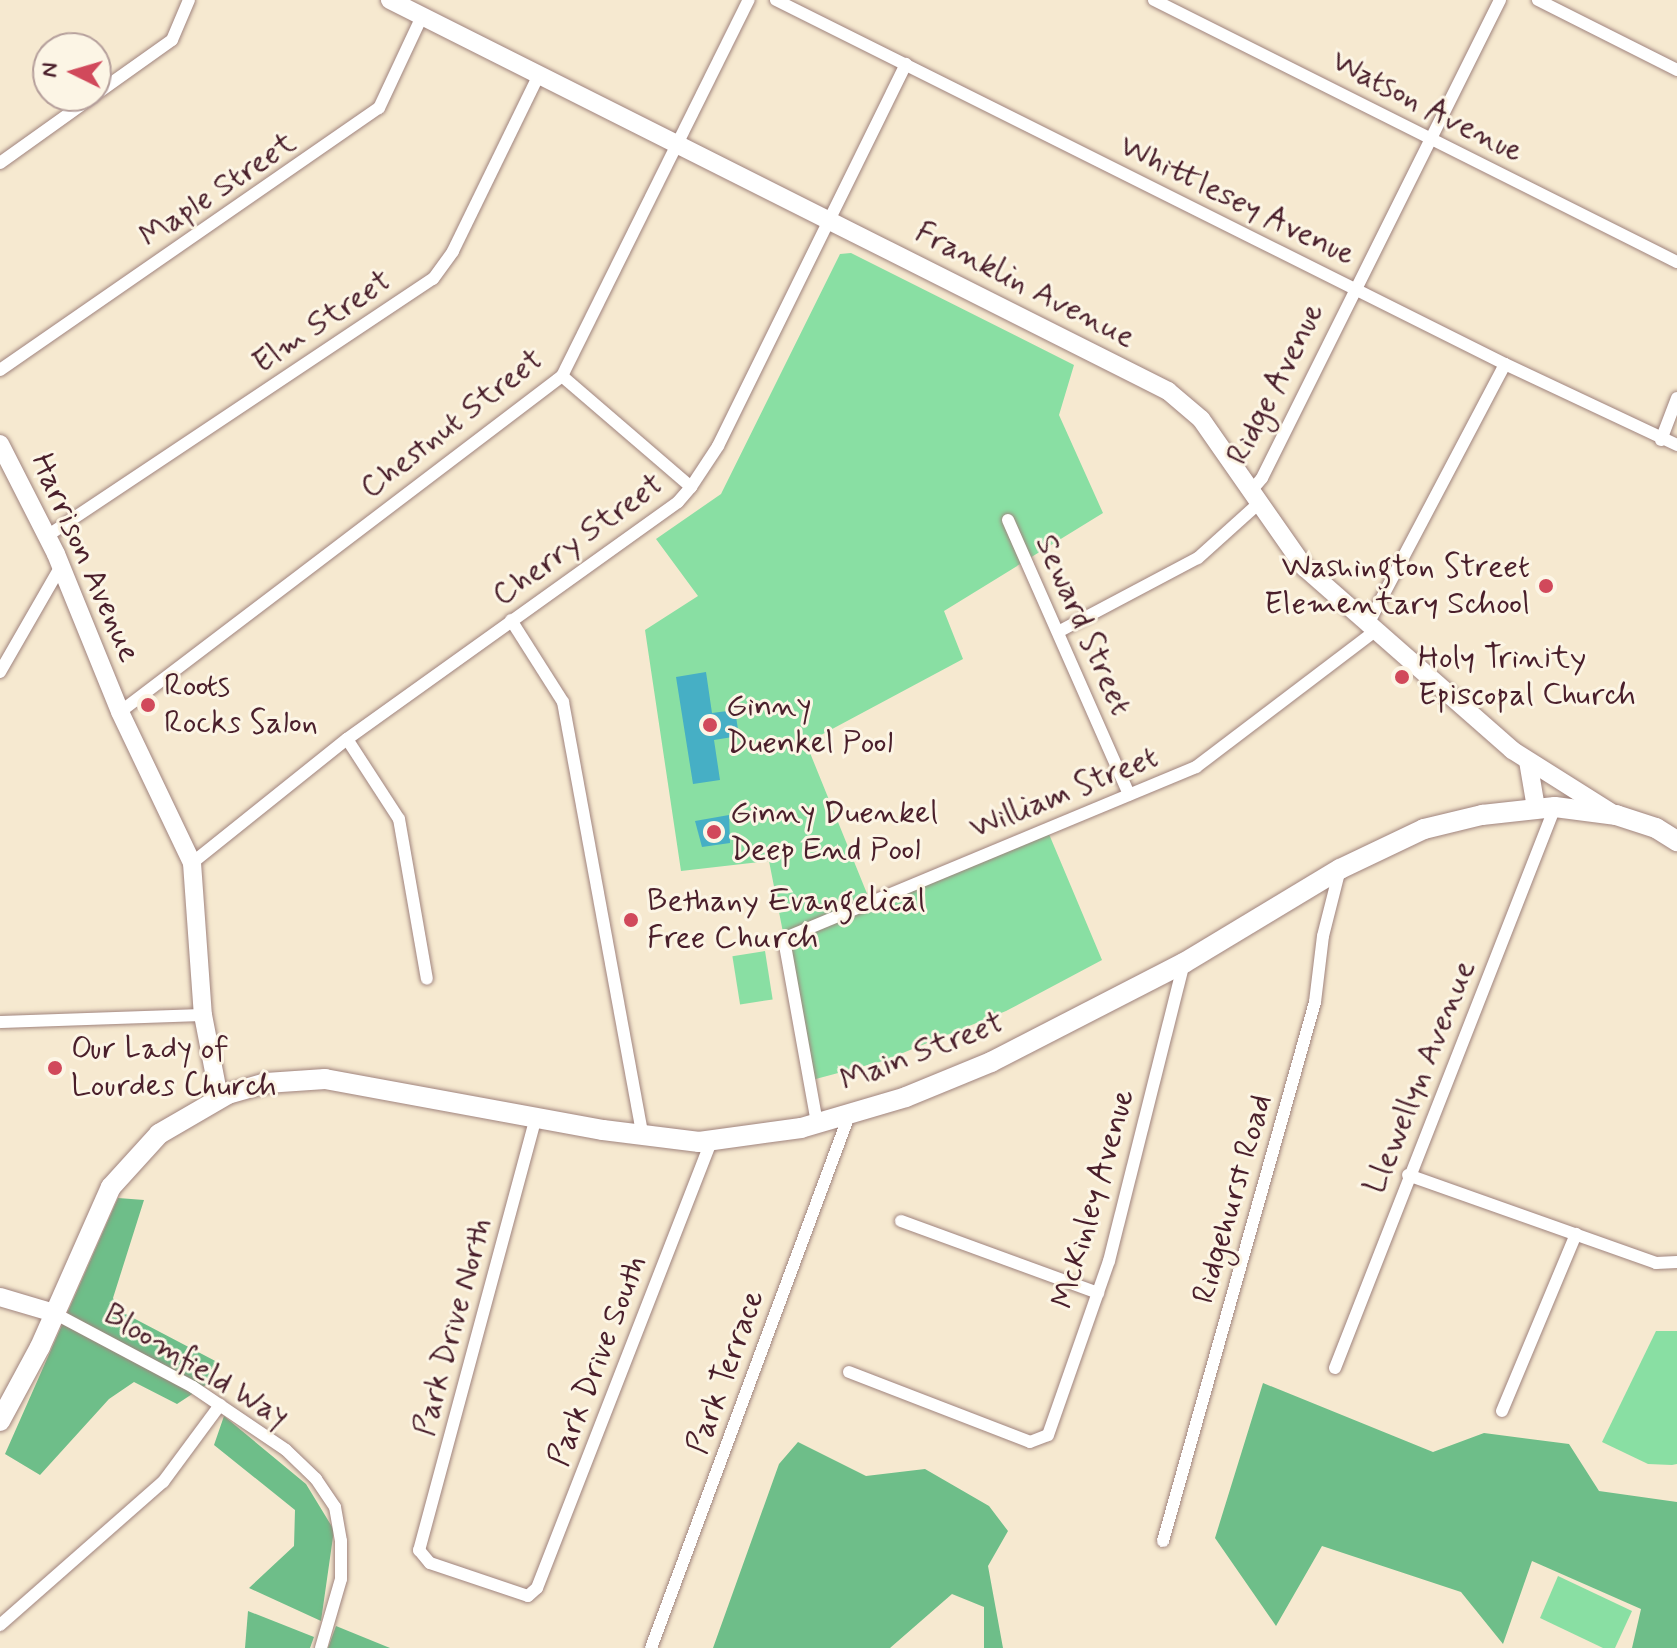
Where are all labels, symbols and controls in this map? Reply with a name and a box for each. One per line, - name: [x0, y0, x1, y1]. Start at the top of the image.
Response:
- north arrow: [32, 32, 112, 112]
- street label: Watson Avenue: [1326, 43, 1528, 171]
- text: N: [35, 62, 65, 79]
- street label: Maple Street: [133, 124, 303, 256]
- street label: Whittlesey Avenue: [1110, 126, 1364, 276]
- street label: Franklin Avenue: [913, 215, 1137, 355]
- street label: Elm Street: [246, 262, 398, 382]
- street label: Ridge Avenue: [1218, 294, 1334, 474]
- street label: Chestnut Street: [354, 341, 550, 507]
- street label: Harrison Avenue: [21, 447, 149, 669]
- street label: Cherry Street: [486, 466, 670, 614]
- street label: Seward Street: [1025, 526, 1141, 724]
- place label: Washington Street Elementary School: [1264, 549, 1530, 624]
- marker: Washington Street Elementary School: [1537, 577, 1555, 595]
- place label: Holy Trinity Episcopal Church: [1418, 640, 1643, 715]
- place label: Roots Rocks Salon: [164, 668, 330, 743]
- marker: Holy Trinity Episcopal Church: [1393, 668, 1411, 686]
- place label: Ginny Duenkel Pool: [726, 688, 891, 763]
- marker: Roots Rocks Salon: [139, 696, 157, 714]
- marker: Ginny Duenkel Pool: [701, 716, 719, 734]
- street label: William Street: [962, 737, 1166, 849]
- place label: Ginny Duenkel Deep End Pool: [730, 795, 932, 870]
- marker: Ginny Duenkel Deep End Pool: [705, 823, 723, 841]
- place label: Bethany Evangelical Free Church: [647, 883, 921, 958]
- marker: Bethany Evangelical Free Church: [622, 911, 640, 929]
- street label: Llewellyn Avenue: [1358, 959, 1482, 1195]
- street label: Main Street: [836, 1004, 1008, 1100]
- place label: Our Lady of Lourdes Church: [71, 1031, 285, 1106]
- marker: Our Lady of Lourdes Church: [46, 1059, 64, 1077]
- street label: McKinley Avenue: [1044, 1082, 1144, 1316]
- street label: Ridgehurst Road: [1185, 1090, 1281, 1308]
- street label: Park Drive North: [405, 1213, 501, 1441]
- street label: Park Drive South: [541, 1251, 655, 1471]
- street label: Park Terrace: [679, 1285, 773, 1459]
- street label: Bloomfield Way: [94, 1294, 298, 1438]

